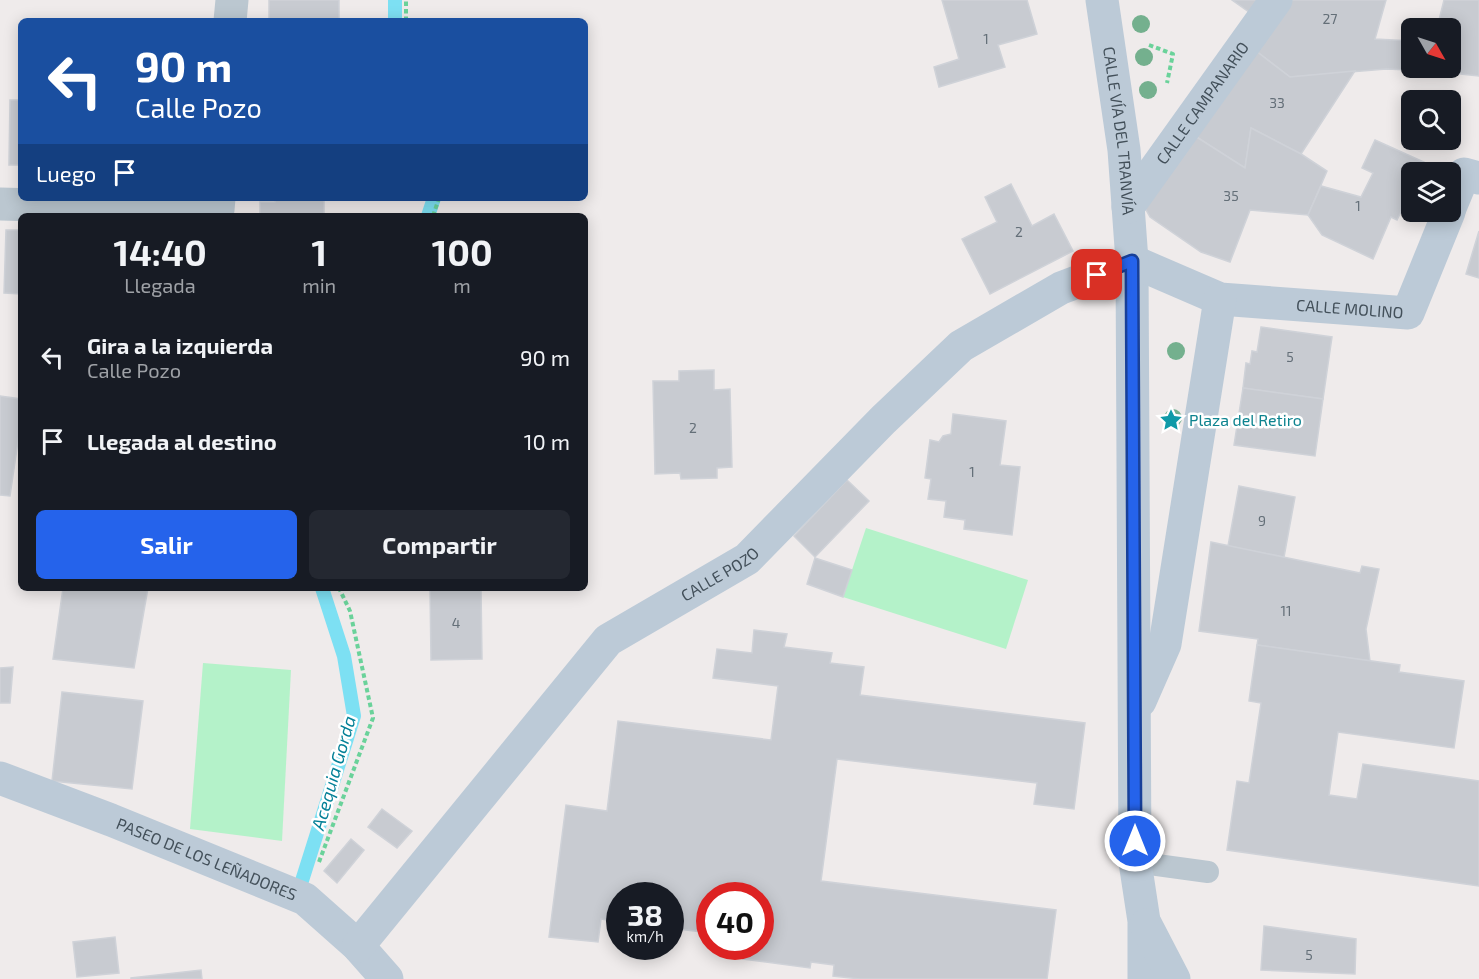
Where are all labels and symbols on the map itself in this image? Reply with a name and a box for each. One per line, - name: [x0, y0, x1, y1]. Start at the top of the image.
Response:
- house number: 27: [1322, 10, 1338, 27]
- north arrow: [1401, 18, 1461, 78]
- house number: 1: [983, 30, 989, 47]
- street label: CALLE CAMPANARIO: [1152, 38, 1252, 168]
- street label: CALLE VÍA DEL TRANVÍA: [1100, 45, 1139, 216]
- house number: 33: [1269, 94, 1285, 111]
- house number: 35: [1223, 187, 1239, 204]
- house number: 1: [1355, 197, 1361, 214]
- house number: 2: [1015, 223, 1023, 240]
- pin: [1071, 249, 1122, 300]
- street label: CALLE MOLINO: [1296, 295, 1404, 322]
- house number: 5: [1286, 348, 1294, 365]
- place icon: Plaza del Retiro: [1158, 407, 1184, 433]
- place label: Plaza del Retiro: [1189, 410, 1302, 429]
- house number: 2: [689, 419, 697, 436]
- house number: 1: [969, 463, 975, 480]
- house number: 9: [1258, 512, 1266, 529]
- street label: CALLE POZO: [677, 543, 762, 604]
- house number: 11: [1280, 602, 1292, 619]
- house number: 4: [452, 614, 460, 631]
- water label: Acequia Gorda: [306, 713, 360, 833]
- position arrow: [1103, 809, 1167, 873]
- street label: PASEO DE LOS LEÑADORES: [114, 813, 300, 904]
- speed limit sign: 40: [696, 882, 774, 960]
- house number: 5: [1305, 946, 1313, 963]

